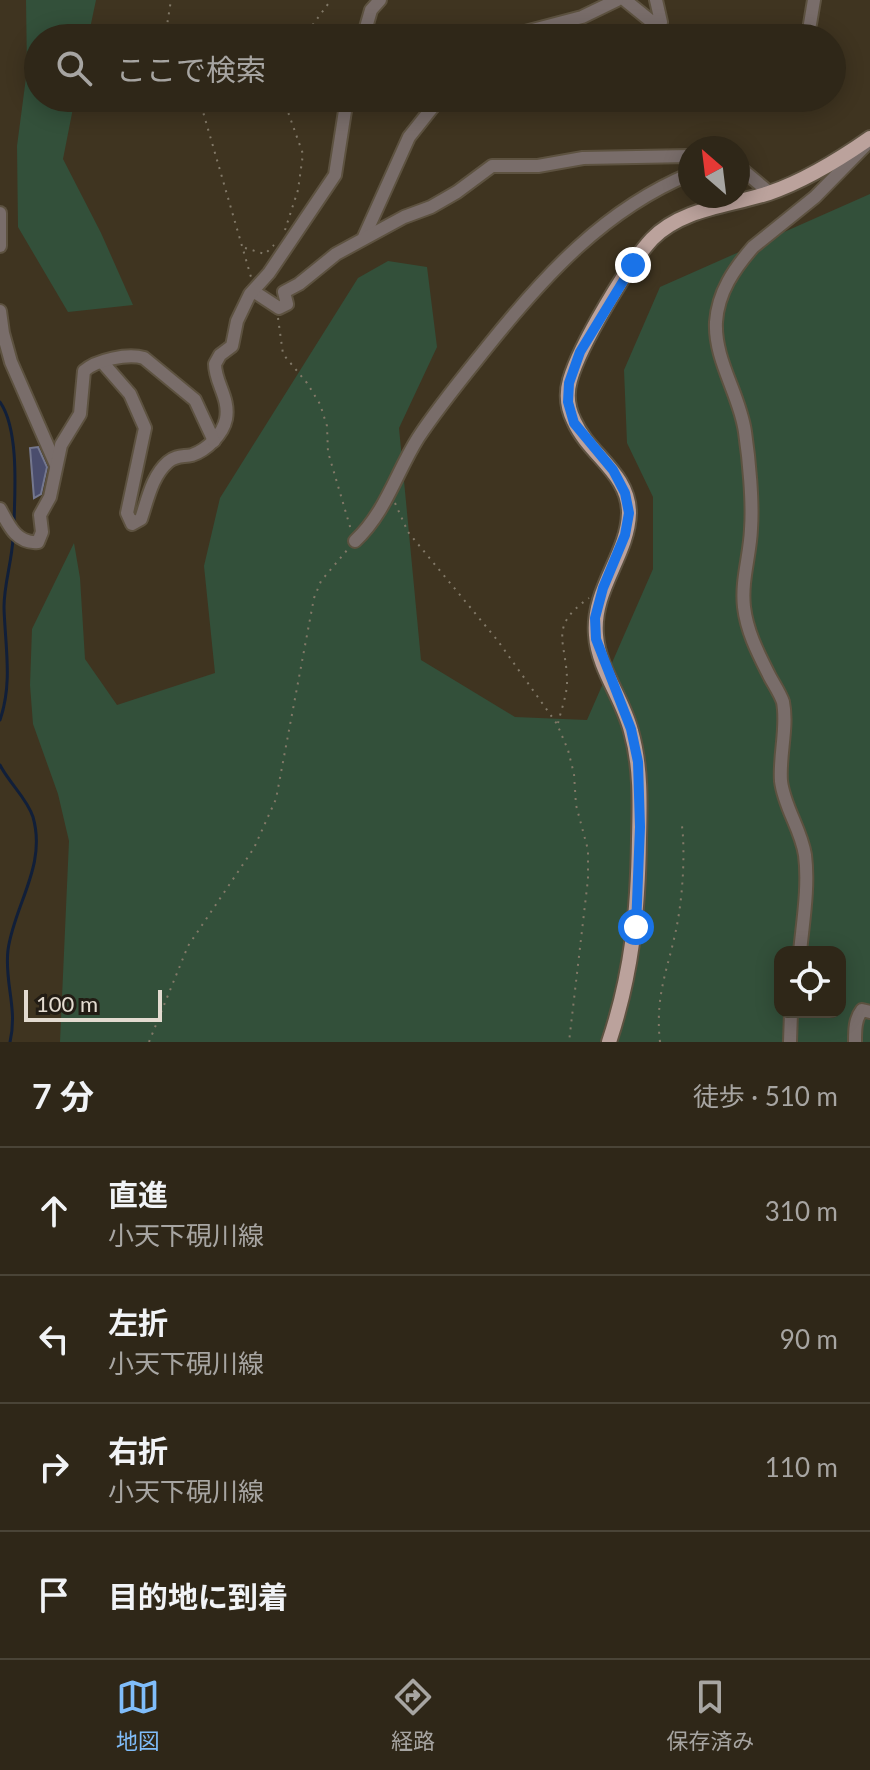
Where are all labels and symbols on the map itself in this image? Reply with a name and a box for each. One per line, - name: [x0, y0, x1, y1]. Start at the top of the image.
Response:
- north arrow: [678, 136, 750, 208]
- route end: [615, 247, 651, 283]
- route start: [618, 909, 654, 945]
- scale bar: [24, 986, 162, 1022]

